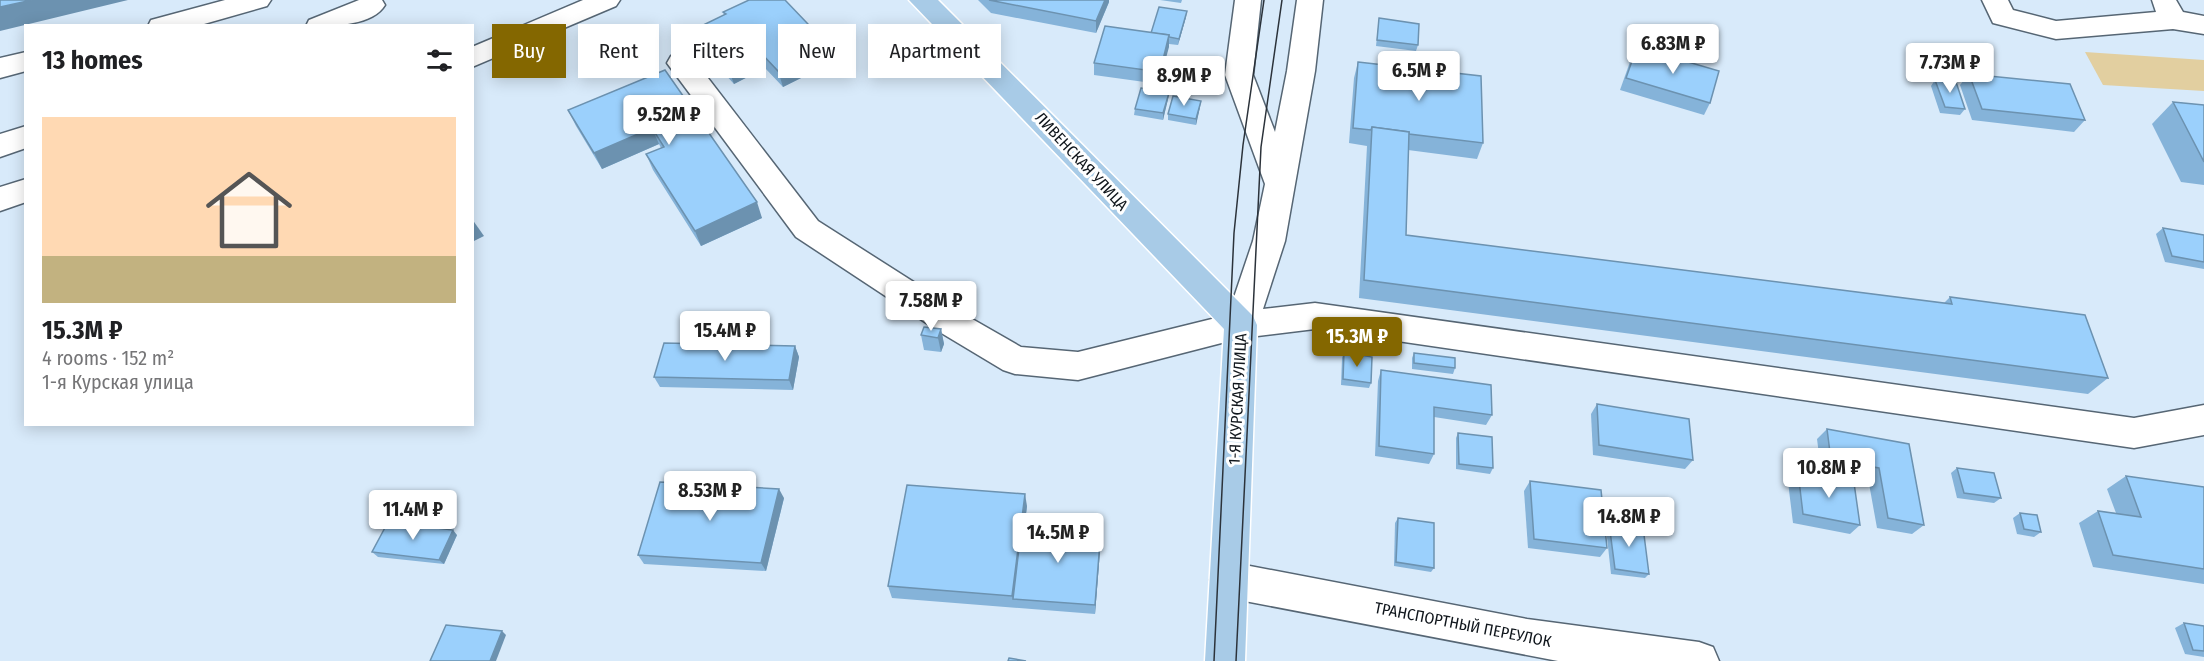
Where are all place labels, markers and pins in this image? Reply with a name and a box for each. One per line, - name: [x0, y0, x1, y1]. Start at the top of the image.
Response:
- pin: 6.83M ₽: [1618, 24, 1728, 75]
- pin: 7.73M ₽: [1895, 43, 2005, 94]
- pin: 6.5M ₽: [1370, 51, 1468, 102]
- pin: 8.9M ₽: [1135, 56, 1233, 107]
- pin: 9.52M ₽: [614, 95, 724, 146]
- pin: 7.58M ₽: [876, 281, 986, 332]
- pin: 15.4M ₽: [670, 311, 780, 362]
- pin: 15.3M ₽: [1302, 317, 1412, 368]
- pin: 10.8M ₽: [1774, 448, 1884, 499]
- pin: 8.53M ₽: [655, 471, 765, 522]
- pin: 11.4M ₽: [358, 490, 468, 541]
- pin: 14.8M ₽: [1574, 497, 1684, 548]
- pin: 14.5M ₽: [1003, 513, 1113, 564]

